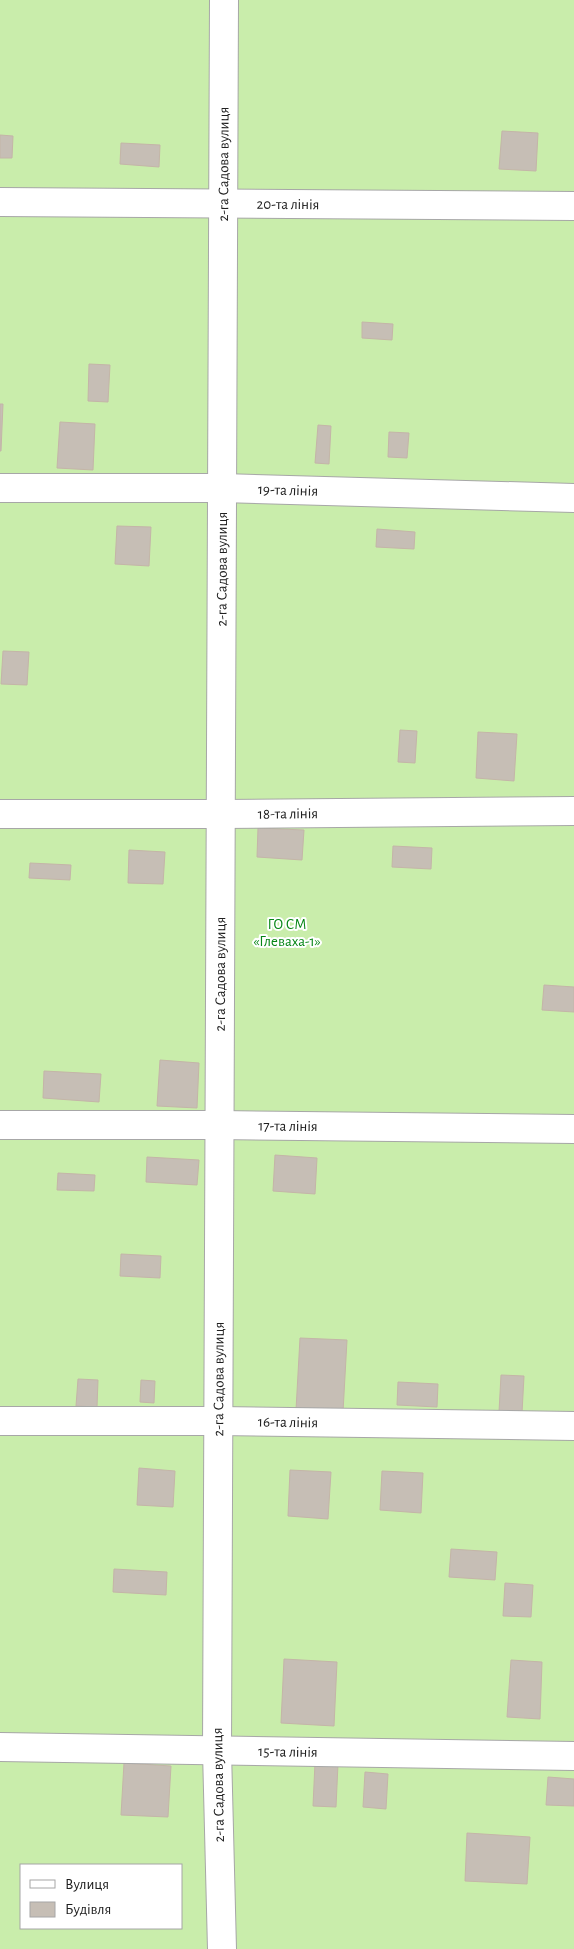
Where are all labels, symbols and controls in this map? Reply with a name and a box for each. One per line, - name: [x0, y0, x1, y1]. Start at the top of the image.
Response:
- street label: 2-га Садова вулиця: [216, 107, 232, 222]
- street label: 20-та лінія: [257, 197, 319, 212]
- street label: 19-та лінія: [258, 482, 318, 499]
- street label: 2-га Садова вулиця: [214, 512, 230, 627]
- street label: 18-та лінія: [258, 806, 318, 822]
- street label: 2-га Садова вулиця: [213, 917, 228, 1032]
- park label: ГО СМ «Глеваха-1»: [253, 917, 321, 949]
- street label: 17-та лінія: [258, 1118, 318, 1134]
- street label: 2-га Садова вулиця: [211, 1322, 227, 1437]
- street label: 16-та лінія: [258, 1415, 318, 1430]
- street label: 2-га Садова вулиця: [210, 1727, 227, 1843]
- street label: 15-та лінія: [258, 1744, 318, 1760]
- legend: [20, 1864, 182, 1929]
- text: Вулиця: [65, 1877, 109, 1892]
- text: Будівля: [65, 1902, 111, 1917]

